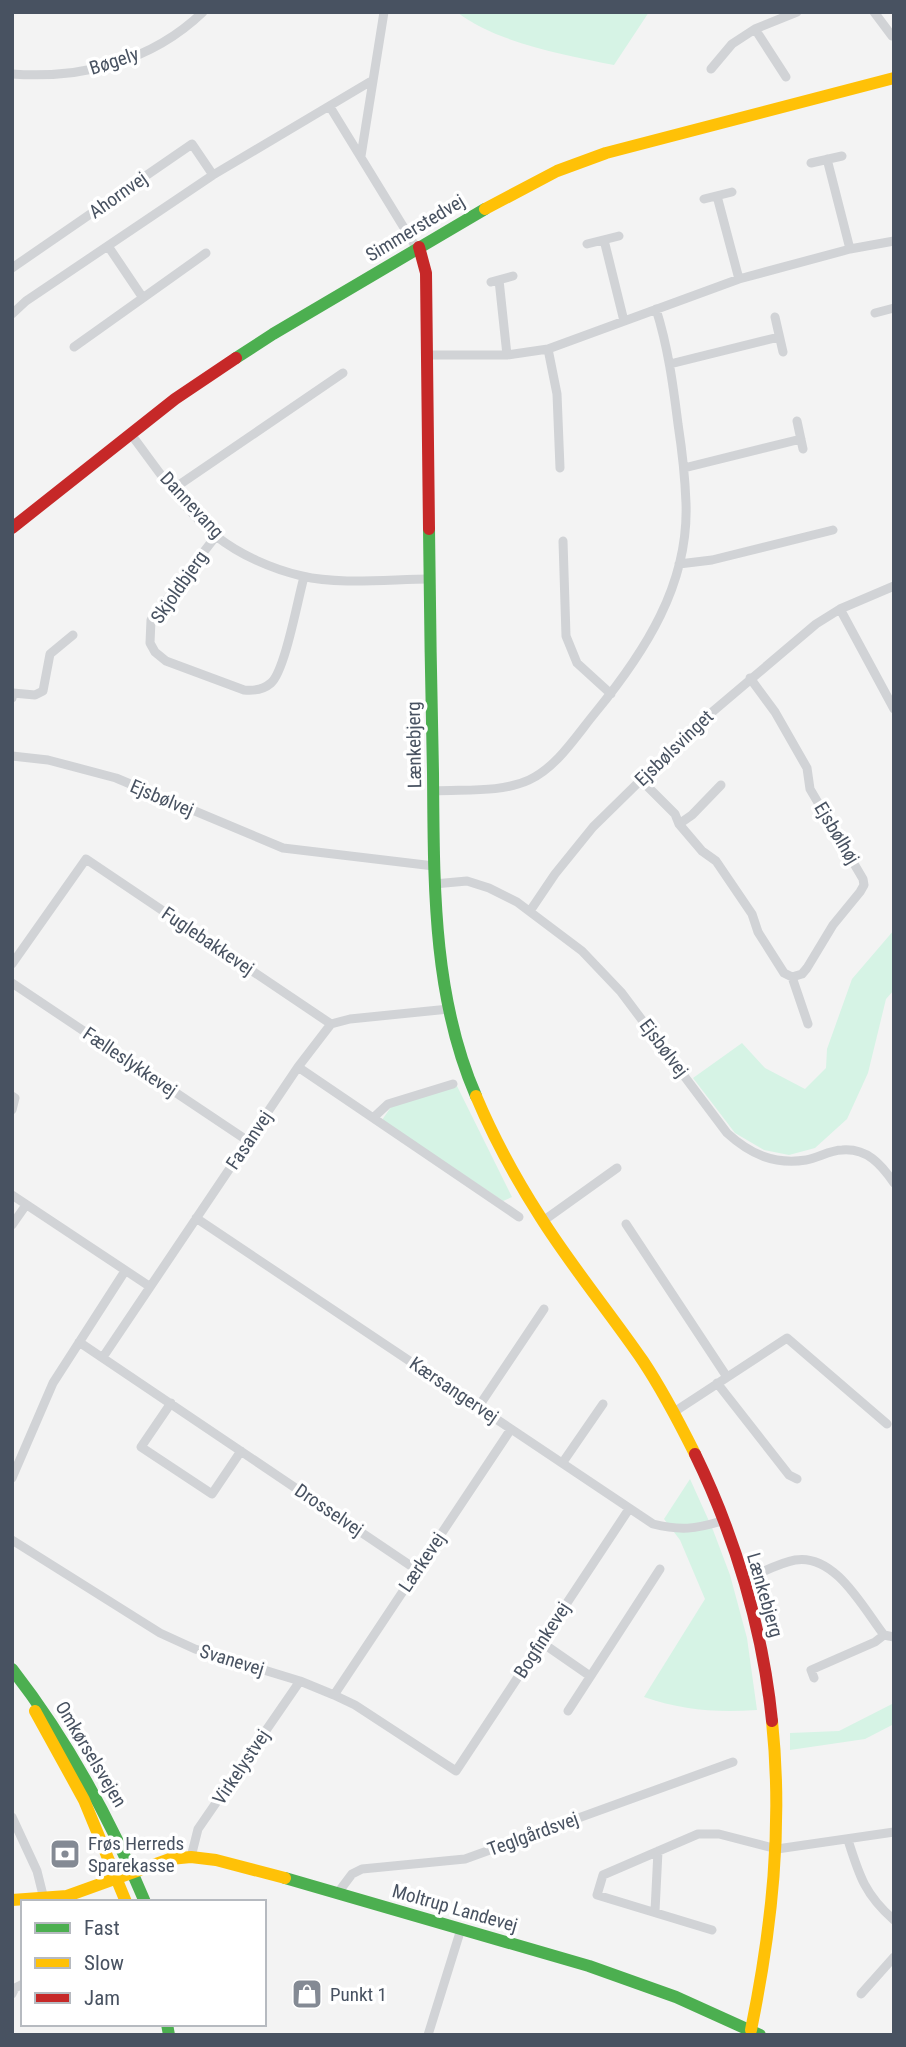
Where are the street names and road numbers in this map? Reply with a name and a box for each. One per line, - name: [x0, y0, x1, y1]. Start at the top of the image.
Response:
- street label: Bøgely: [86, 42, 142, 80]
- street label: Ahornvej: [84, 167, 152, 223]
- street label: Simmerstedvej: [361, 189, 469, 267]
- street label: Dannevang: [155, 467, 229, 543]
- street label: Skjoldbjerg: [146, 546, 212, 628]
- street label: Lænkebjerg: [402, 701, 426, 789]
- street label: Ejsbølsvinget: [630, 705, 718, 791]
- street label: Ejsbølvej: [127, 774, 197, 822]
- street label: Ejsbølhøj: [810, 798, 864, 868]
- street label: Fuglebakkevej: [158, 902, 258, 980]
- street label: Ejsbølvej: [635, 1014, 693, 1082]
- street label: Fælleslykkevej: [79, 1022, 181, 1102]
- street label: Fasanvej: [221, 1106, 277, 1174]
- street label: Kærsangervej: [405, 1352, 503, 1428]
- street label: Drosselvej: [290, 1479, 368, 1541]
- street label: Lærkevej: [394, 1528, 450, 1596]
- street label: Lænkebjerg: [742, 1550, 788, 1640]
- street label: Bogfinkevej: [509, 1598, 575, 1682]
- street label: Svanevej: [197, 1639, 267, 1681]
- street label: Omkørselsvejen: [50, 1697, 132, 1811]
- street label: Virkelystvej: [207, 1725, 275, 1809]
- street label: Teglgårdsvej: [484, 1807, 582, 1861]
- street label: Moltrup Landevej: [390, 1879, 520, 1937]

